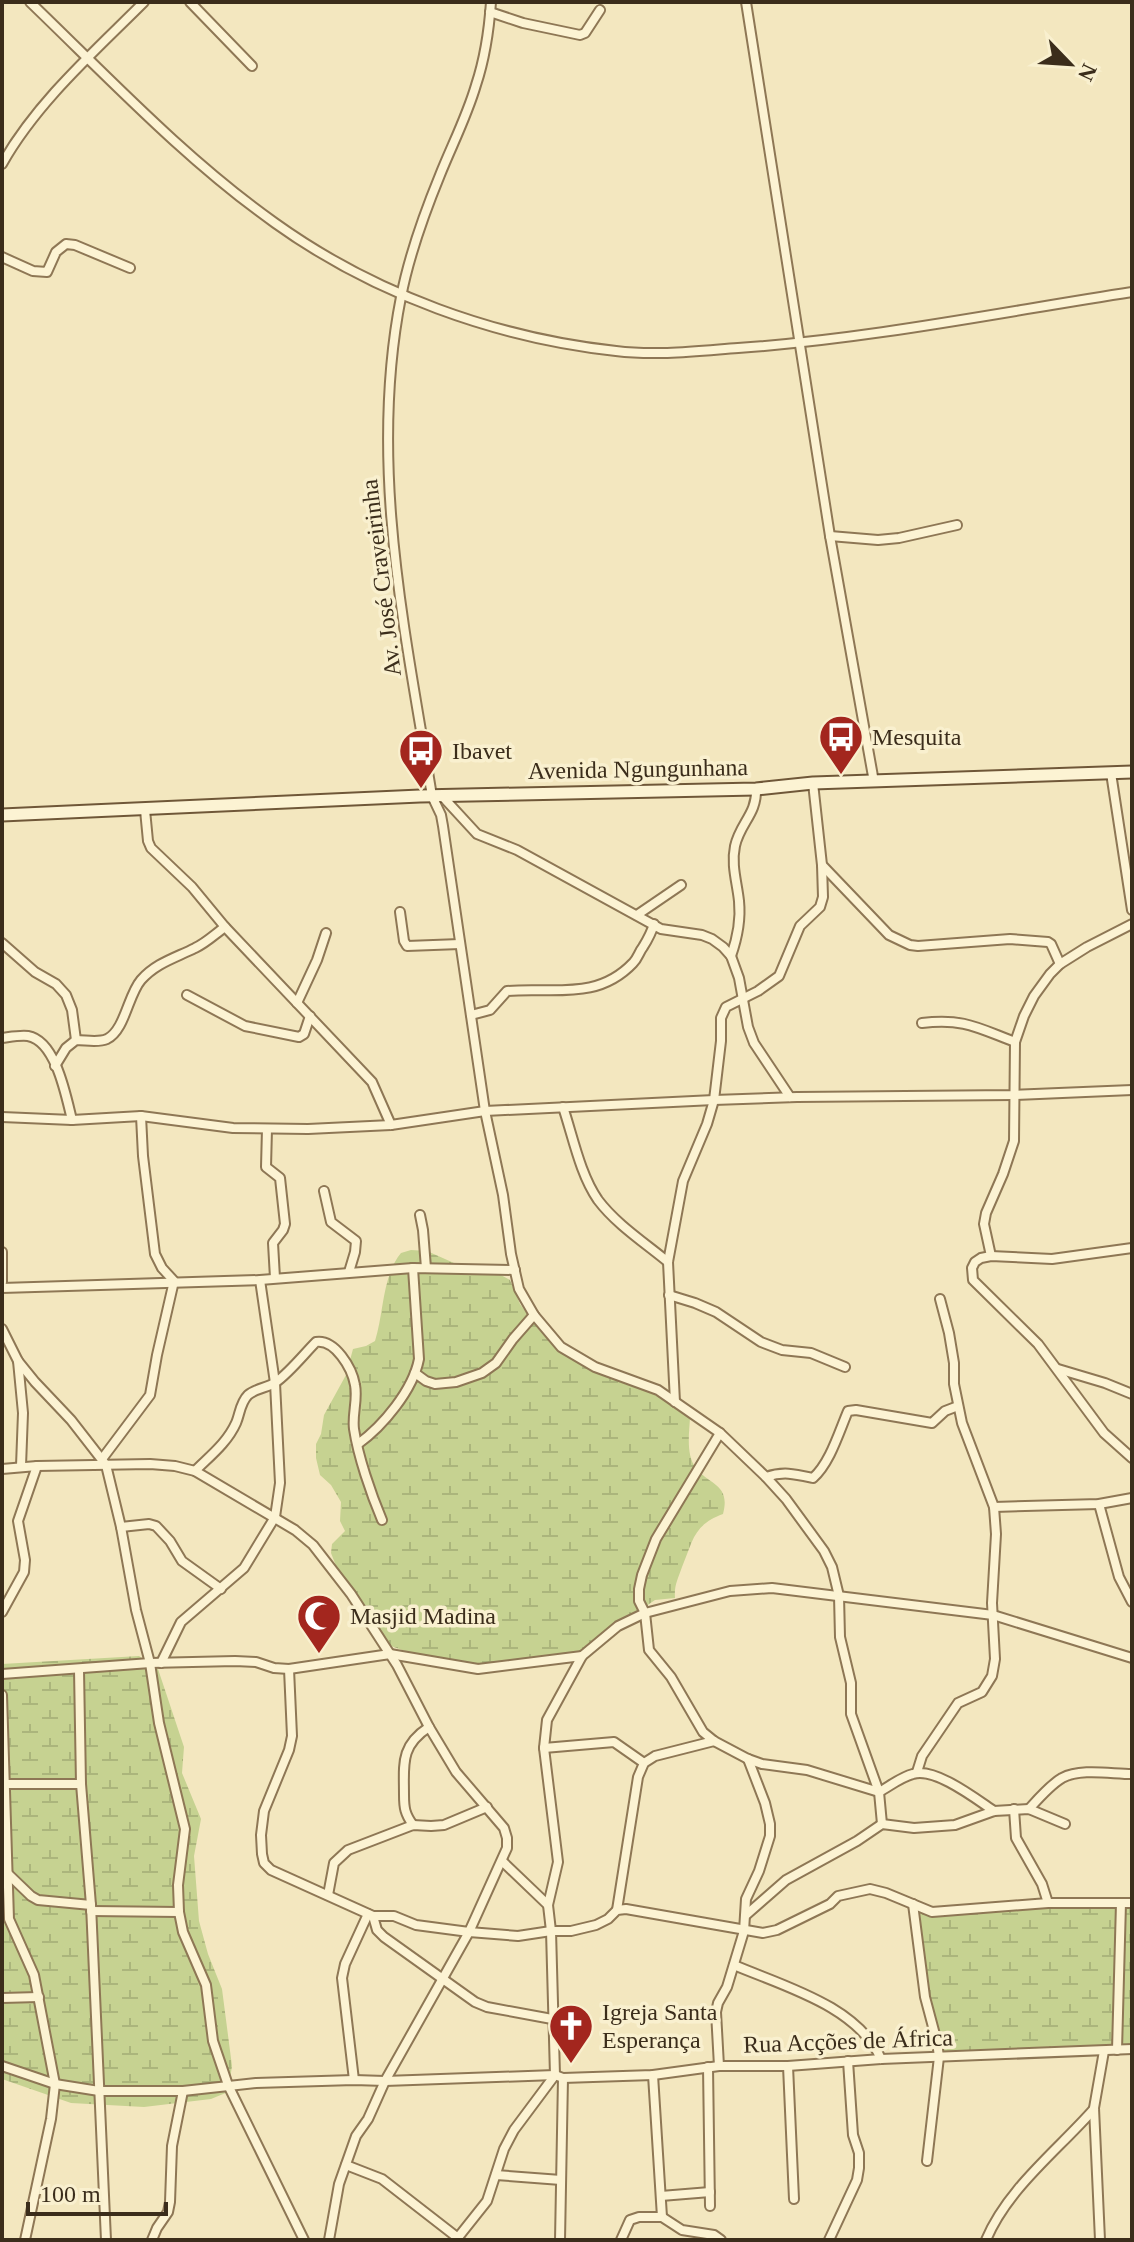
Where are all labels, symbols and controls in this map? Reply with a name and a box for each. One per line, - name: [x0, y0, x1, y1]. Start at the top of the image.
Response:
- north arrow: [1030, 24, 1110, 104]
- text: N: [1073, 60, 1102, 85]
- street label: Av. José Craveirinha: [356, 478, 406, 678]
- bus stop icon: Mesquita: [817, 713, 865, 776]
- place label: Mesquita: [872, 724, 962, 750]
- bus stop icon: Ibavet: [397, 727, 445, 790]
- place label: Ibavet: [452, 738, 512, 764]
- street label: Avenida Ngungunhana: [528, 754, 749, 784]
- mosque icon: Masjid Madina: [295, 1592, 343, 1655]
- place label: Masjid Madina: [350, 1603, 496, 1629]
- place label: Igreja Santa Esperança: [602, 1999, 718, 2053]
- church icon: Igreja Santa Esperança: [547, 2002, 595, 2065]
- street label: Rua Acções de África: [743, 2024, 954, 2058]
- scale bar: [28, 2166, 166, 2216]
- text: 100 m: [40, 2181, 101, 2207]

